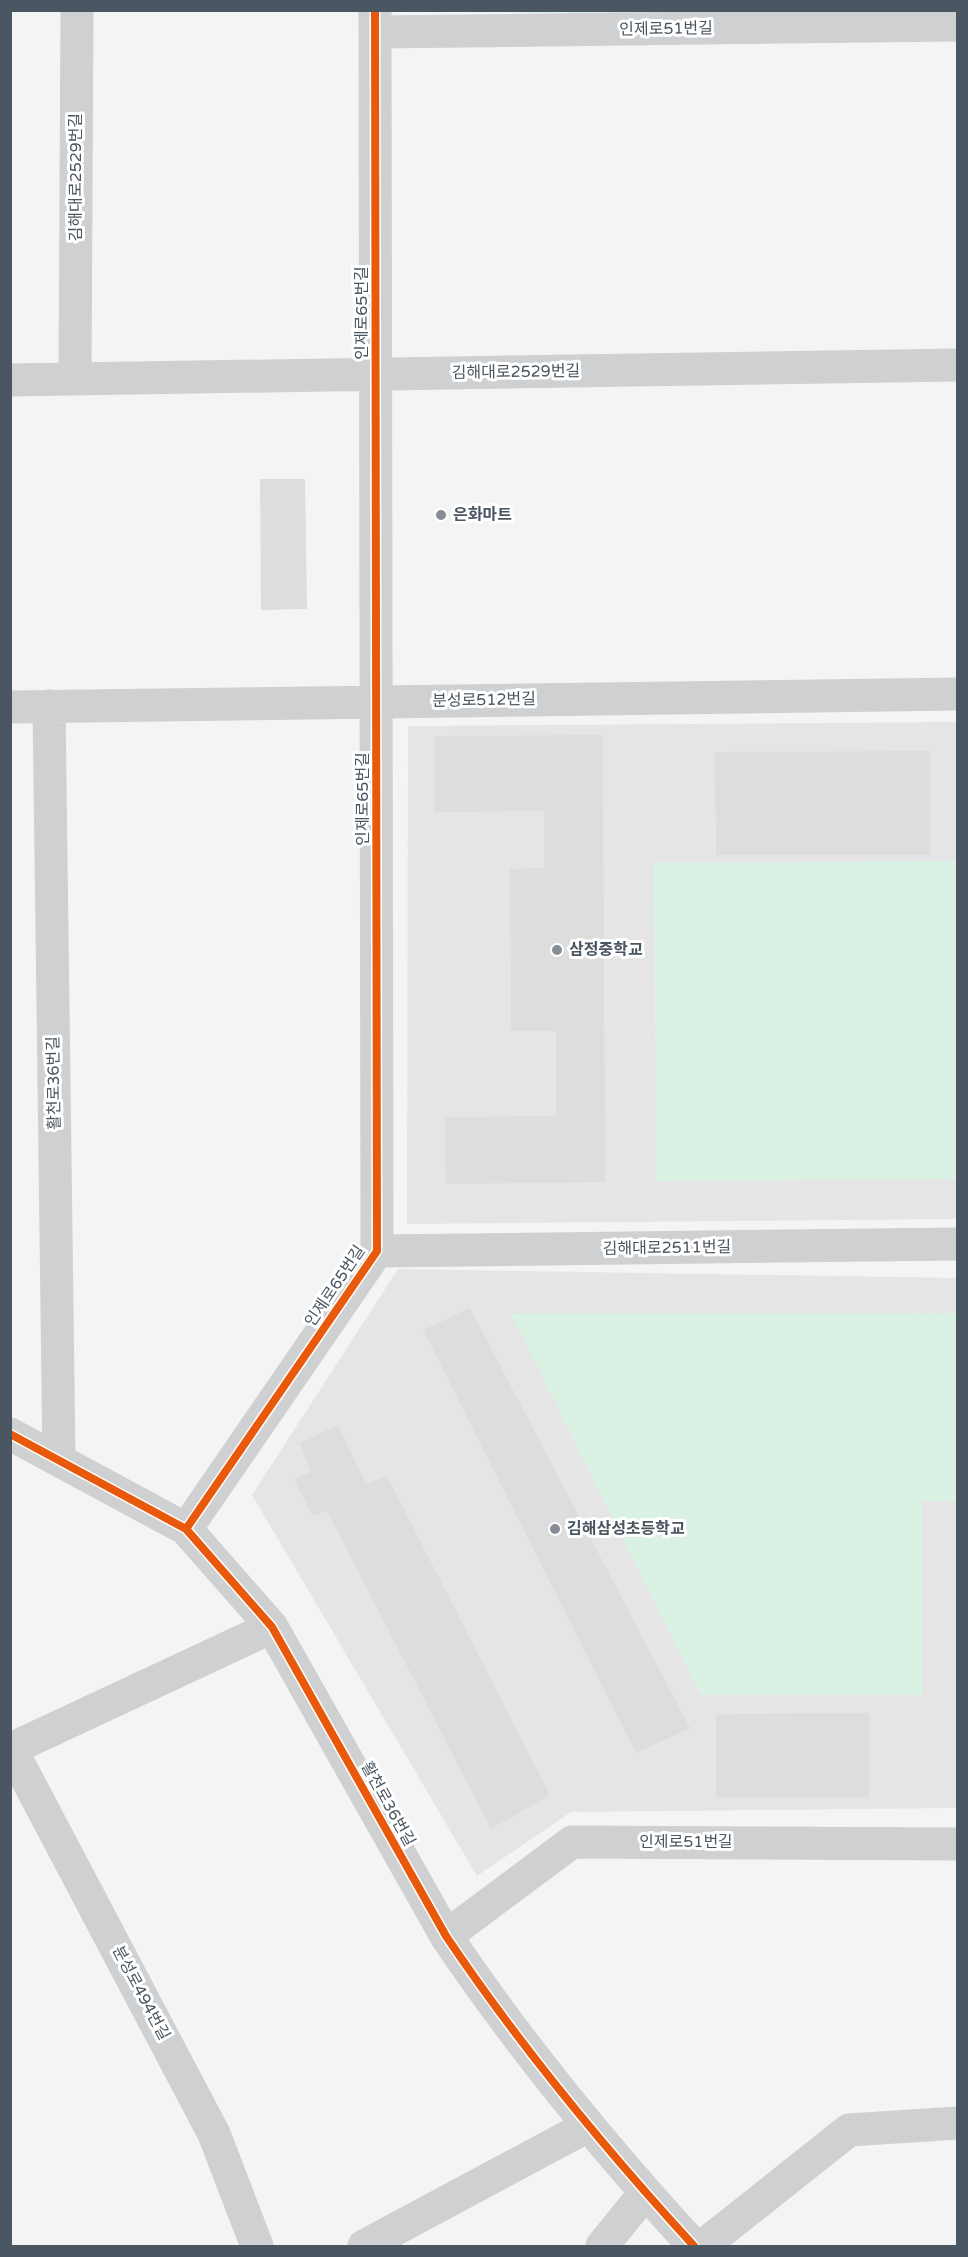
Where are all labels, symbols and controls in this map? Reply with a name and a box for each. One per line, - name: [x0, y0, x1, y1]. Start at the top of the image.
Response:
- street label: 인제로51번길: [619, 18, 713, 40]
- street label: 김해대로2529번길: [66, 113, 86, 241]
- street label: 인제로65번길: [352, 266, 372, 360]
- street label: 김해대로2529번길: [452, 361, 580, 383]
- place label: 은화마트: [453, 505, 512, 525]
- marker: 은화마트: [434, 508, 448, 522]
- street label: 분성로512번길: [432, 689, 536, 711]
- street label: 인제로65번길: [353, 752, 373, 846]
- place label: 삼정중학교: [569, 940, 643, 960]
- marker: 삼정중학교: [550, 943, 564, 957]
- street label: 활천로36번길: [43, 1036, 65, 1130]
- street label: 김해대로2511번길: [603, 1237, 731, 1259]
- street label: 인제로65번길: [301, 1242, 369, 1330]
- place label: 김해삼성초등학교: [567, 1519, 685, 1539]
- marker: 김해삼성초등학교: [548, 1522, 562, 1536]
- street label: 활천로36번길: [357, 1758, 419, 1850]
- street label: 인제로51번길: [639, 1832, 733, 1852]
- street label: 분성로494번길: [108, 1943, 174, 2043]

